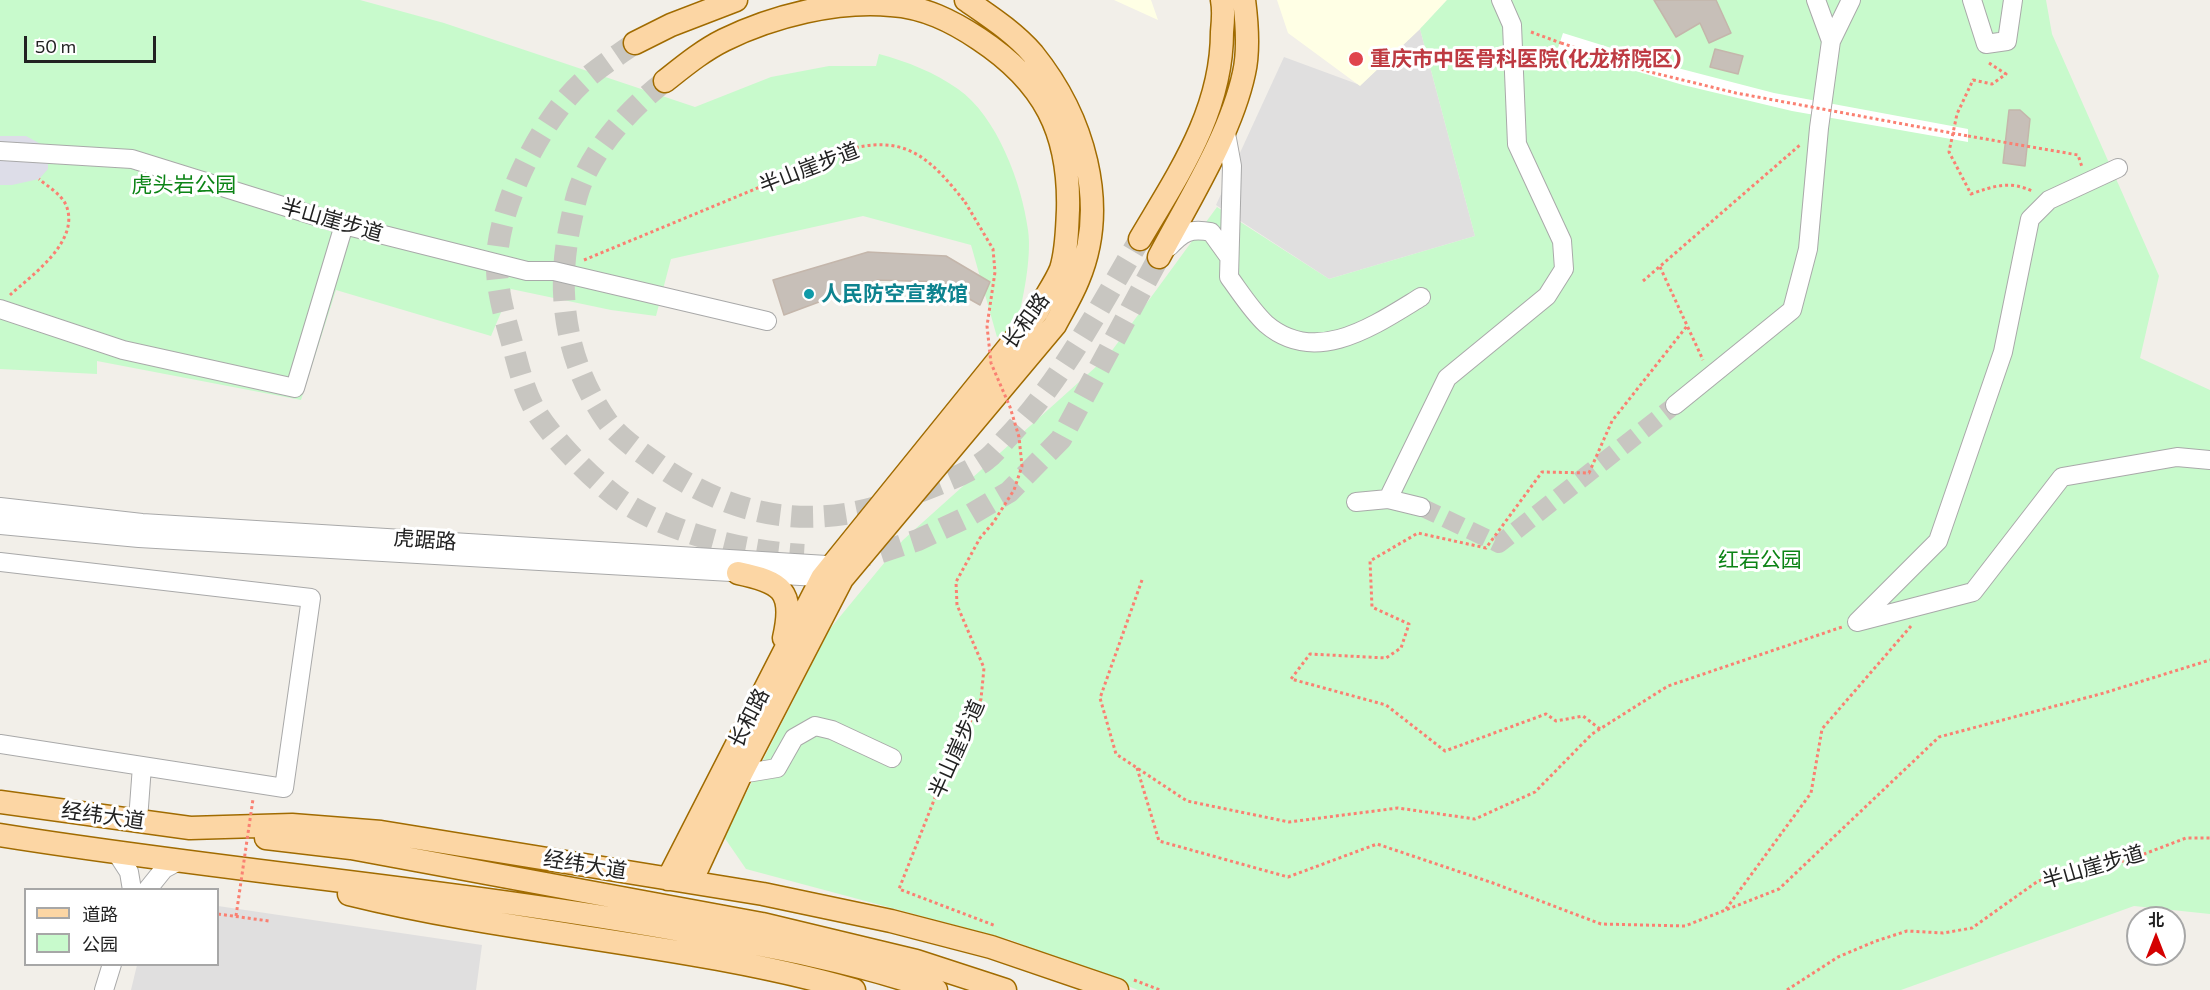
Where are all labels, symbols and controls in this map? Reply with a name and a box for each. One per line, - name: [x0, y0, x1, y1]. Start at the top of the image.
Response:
- scale bar: [27, 24, 159, 62]
- text: 50 m: [35, 35, 76, 57]
- place label: 重庆市中医骨科医院(化龙桥院区): [1370, 46, 1681, 72]
- marker: 重庆市中医骨科医院(化龙桥院区): [1347, 50, 1365, 68]
- street label: 半山崖步道: [755, 137, 863, 199]
- park label: 虎头岩公园: [132, 172, 236, 198]
- street label: 半山崖步道: [278, 193, 386, 247]
- place label: 人民防空宣教馆: [821, 281, 968, 307]
- marker: 人民防空宣教馆: [802, 287, 816, 301]
- street label: 长和路: [997, 288, 1055, 354]
- street label: 虎踞路: [393, 525, 457, 555]
- park label: 红岩公园: [1718, 547, 1802, 573]
- street label: 长和路: [723, 684, 775, 752]
- street label: 半山崖步道: [924, 696, 990, 802]
- street label: 经纬大道: [60, 798, 146, 834]
- street label: 半山崖步道: [2039, 840, 2147, 894]
- street label: 经纬大道: [542, 846, 628, 884]
- legend: [24, 888, 219, 966]
- text: 道路: [82, 903, 118, 925]
- north arrow: [2126, 906, 2186, 966]
- text: 北: [2148, 910, 2164, 929]
- text: 公园: [82, 933, 118, 955]

